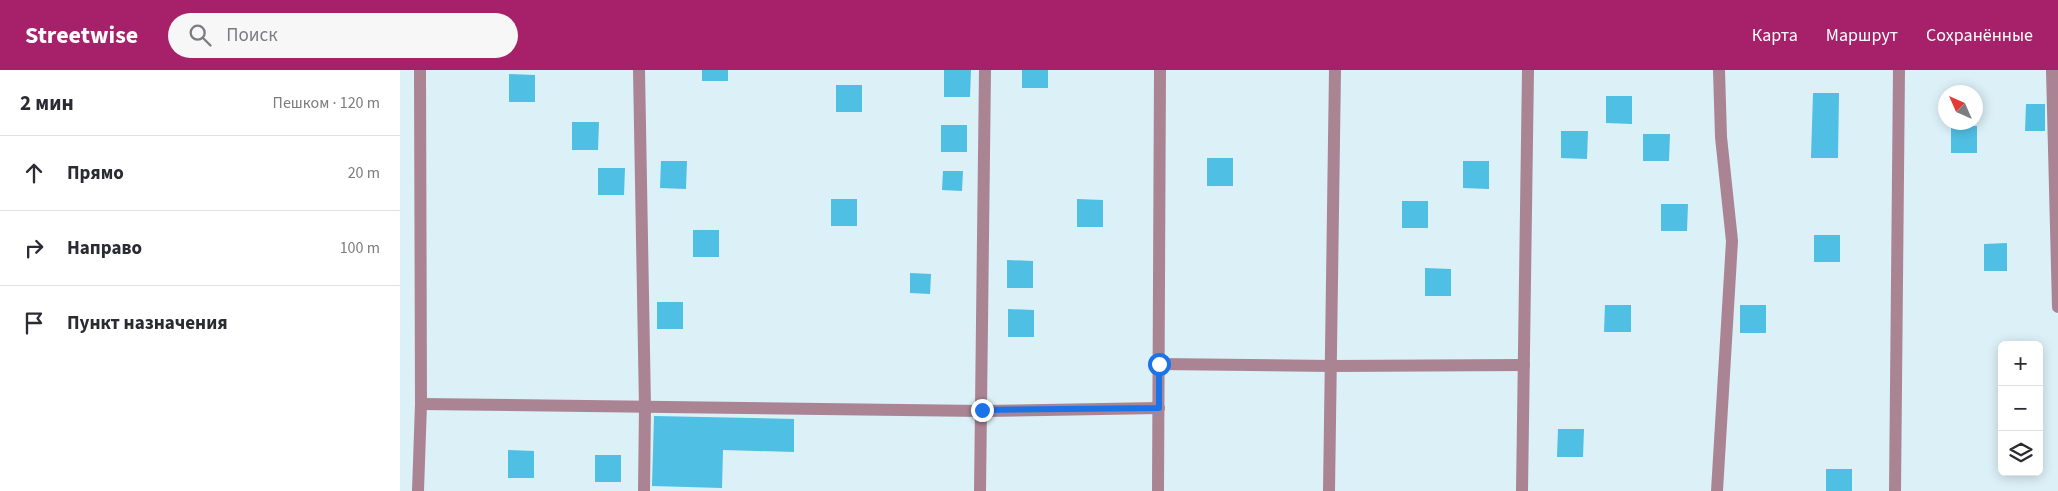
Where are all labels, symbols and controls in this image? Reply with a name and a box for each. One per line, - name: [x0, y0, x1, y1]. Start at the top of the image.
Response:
- search box: [168, 13, 518, 58]
- text: Streetwise: [25, 18, 138, 53]
- icon: search: [186, 21, 214, 49]
- text: Поиск: [226, 22, 278, 49]
- text: Карта: [1752, 23, 1798, 48]
- text: Маршрут: [1826, 23, 1898, 48]
- text: Сохранённые: [1926, 23, 2033, 48]
- north arrow: [1938, 85, 1983, 130]
- text: 2 мин: [20, 88, 74, 118]
- text: Пешком · 120 m: [273, 92, 380, 114]
- icon: ahead: [20, 159, 48, 187]
- text: Прямо: [67, 160, 124, 187]
- text: 20 m: [348, 162, 380, 184]
- icon: right: [20, 234, 48, 262]
- text: Направо: [67, 235, 142, 262]
- text: 100 m: [340, 237, 380, 259]
- icon: arrive: [20, 309, 48, 337]
- text: Пункт назначения: [67, 310, 228, 337]
- map controls: [1998, 341, 2043, 476]
- button: +: [1998, 341, 2043, 386]
- route start: [1148, 353, 1171, 376]
- button: −: [1998, 386, 2043, 431]
- route end: [971, 399, 994, 422]
- button: layers: [1998, 431, 2043, 476]

